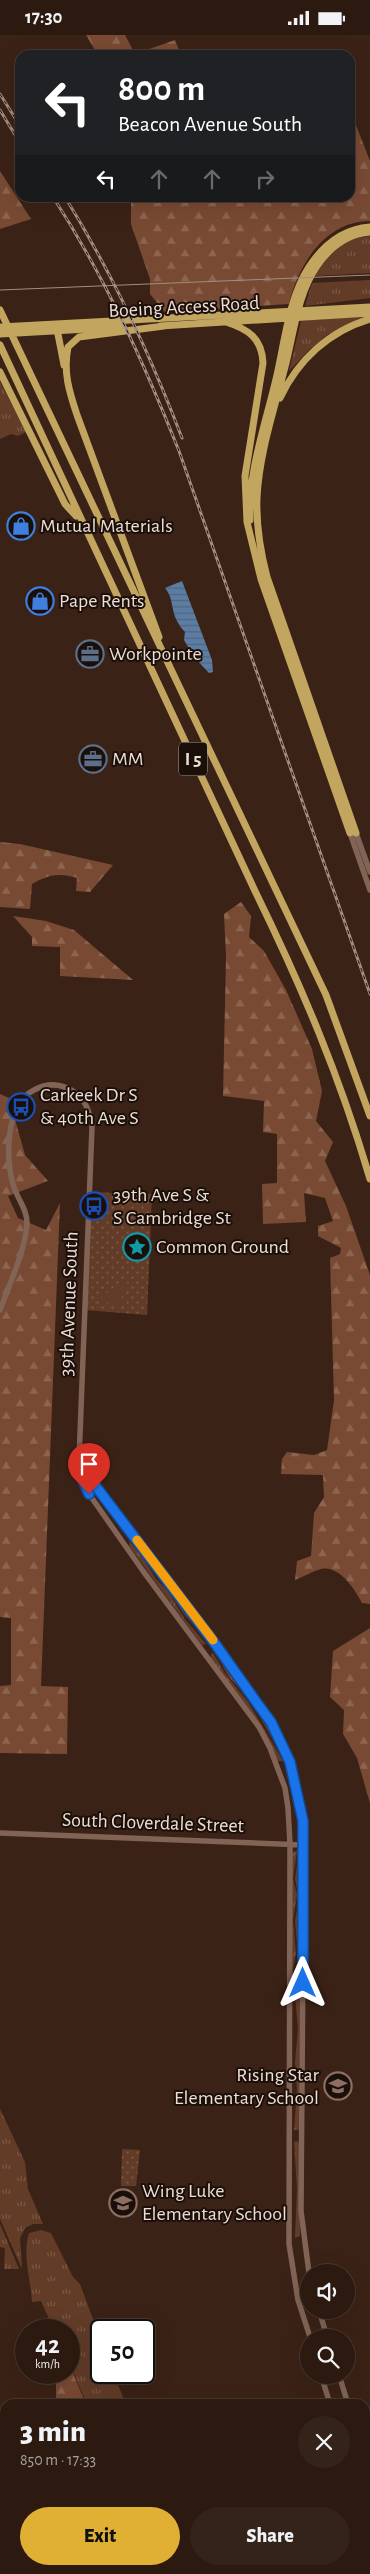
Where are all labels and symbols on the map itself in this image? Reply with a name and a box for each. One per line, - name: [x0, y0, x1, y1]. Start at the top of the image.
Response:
- street label: Boeing Access Road: [108, 293, 260, 321]
- shop icon: Mutual Materials: [6, 511, 36, 541]
- place label: Mutual Materials: [40, 516, 173, 536]
- shop icon: Pape Rents: [25, 586, 55, 616]
- place label: Pape Rents: [59, 591, 145, 611]
- office icon: Workpointe: [75, 639, 105, 669]
- place label: Workpointe: [109, 644, 202, 664]
- road number: I 5: [179, 743, 207, 776]
- office icon: MM: [78, 744, 108, 774]
- place label: MM: [112, 749, 144, 769]
- place label: Carkeek Dr S & 40th Ave S: [40, 1085, 139, 1128]
- bus stop icon: Carkeek Dr S & 40th Ave S: [6, 1092, 36, 1122]
- place label: 39th Ave S & S Cambridge St: [113, 1185, 232, 1228]
- bus stop icon: 39th Ave S & S Cambridge St: [79, 1191, 109, 1221]
- street label: 39th Avenue South: [56, 1231, 82, 1377]
- place icon: Common Ground: [122, 1232, 152, 1262]
- place label: Common Ground: [156, 1237, 289, 1257]
- pin: [68, 1443, 110, 1494]
- street label: South Cloverdale Street: [62, 1810, 245, 1836]
- position arrow: [276, 1956, 328, 2008]
- place label: Rising Star Elementary School: [174, 2065, 320, 2108]
- school or university icon: Rising Star Elementary School: [323, 2071, 353, 2101]
- place label: Wing Luke Elementary School: [142, 2181, 287, 2224]
- school or university icon: Wing Luke Elementary School: [108, 2188, 138, 2218]
- speed limit sign: 50: [90, 2319, 155, 2384]

